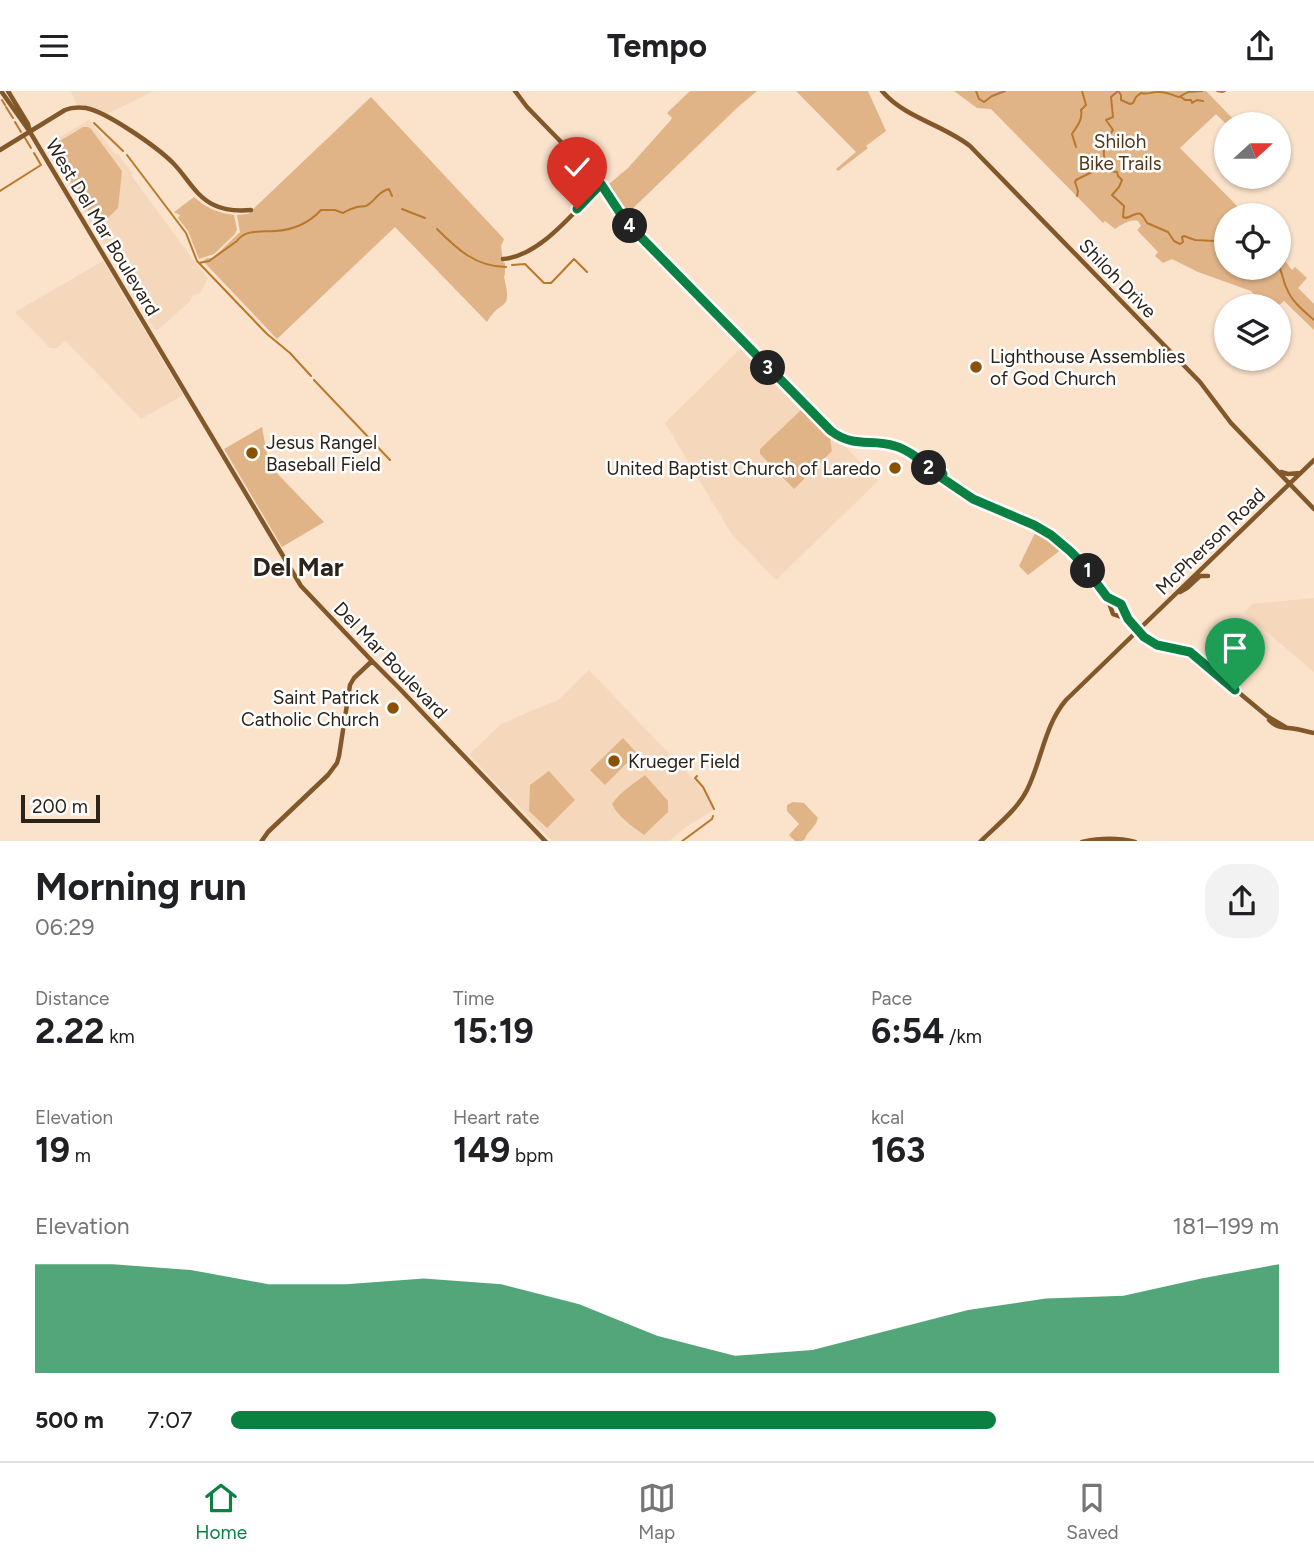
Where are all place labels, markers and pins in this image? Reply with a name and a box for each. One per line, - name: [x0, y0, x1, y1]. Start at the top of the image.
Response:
- pin: [547, 137, 607, 209]
- pin: 4: [612, 209, 648, 243]
- place label: Lighthouse Assemblies of God Church: [990, 345, 1186, 390]
- pin: 3: [750, 351, 786, 385]
- marker: Lighthouse Assemblies of God Church: [968, 359, 984, 375]
- place label: Jesus Rangel Baseball Field: [266, 431, 381, 476]
- marker: Jesus Rangel Baseball Field: [244, 445, 260, 461]
- pin: 2: [912, 451, 946, 485]
- place label: United Baptist Church of Laredo: [606, 457, 881, 480]
- marker: United Baptist Church of Laredo: [887, 460, 903, 476]
- pin: 1: [1070, 553, 1106, 589]
- pin: [1205, 618, 1265, 690]
- place label: Saint Patrick Catholic Church: [241, 686, 380, 731]
- marker: Saint Patrick Catholic Church: [385, 700, 401, 716]
- place label: Krueger Field: [628, 750, 740, 773]
- marker: Krueger Field: [606, 753, 622, 769]

